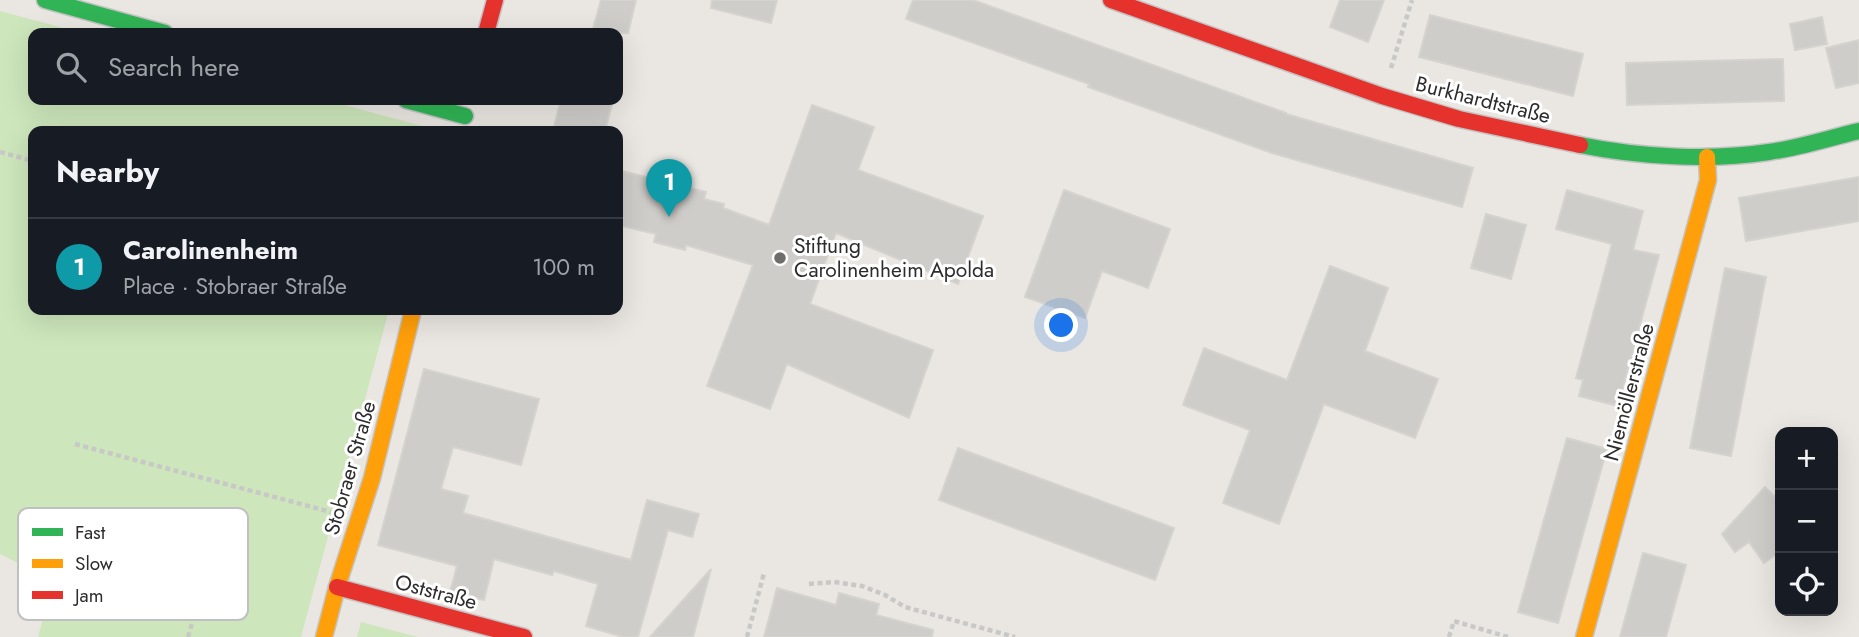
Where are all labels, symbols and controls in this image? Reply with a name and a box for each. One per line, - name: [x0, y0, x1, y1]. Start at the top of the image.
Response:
- search box: [28, 28, 623, 105]
- icon: search: [52, 48, 90, 86]
- text: Search here: [108, 48, 240, 86]
- street label: Burkhardtstraße: [1412, 69, 1554, 131]
- text: Nearby: [56, 150, 159, 193]
- pin: 1: [646, 159, 692, 217]
- text: Carolinenheim: [123, 231, 298, 269]
- place label: Stiftung Carolinenheim Apolda: [794, 231, 994, 285]
- text: 1: [73, 250, 85, 284]
- text: 100 m: [532, 250, 595, 284]
- marker: Stiftung Carolinenheim Apolda: [772, 250, 788, 266]
- text: Place · Stobraer Straße: [123, 269, 347, 303]
- your location: [1044, 308, 1078, 342]
- street label: Niemöllerstraße: [1596, 320, 1662, 464]
- street label: Stobraer Straße: [317, 397, 384, 539]
- map controls: [1775, 427, 1838, 616]
- button: +: [1775, 427, 1838, 490]
- button: −: [1775, 490, 1838, 553]
- legend: [18, 508, 248, 620]
- text: Fast: [75, 519, 106, 546]
- text: Slow: [75, 550, 113, 577]
- button: locate: [1775, 553, 1838, 616]
- street label: Oststraße: [392, 567, 480, 617]
- text: Jam: [72, 582, 104, 609]

